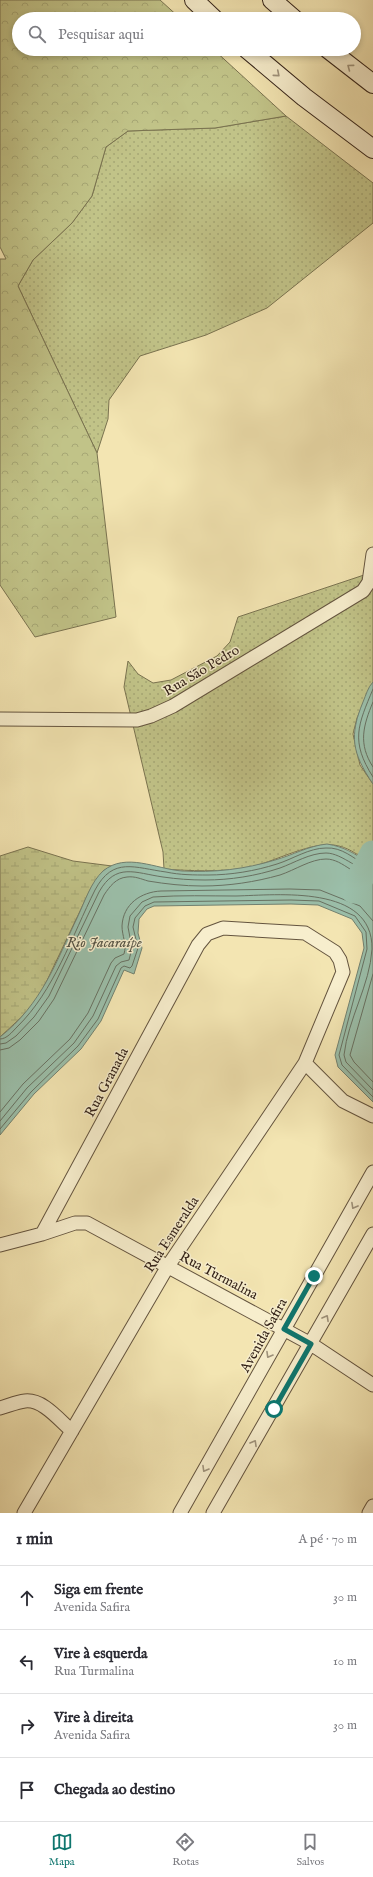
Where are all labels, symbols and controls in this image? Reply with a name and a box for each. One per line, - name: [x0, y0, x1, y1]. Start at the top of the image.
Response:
- search box: [12, 12, 361, 56]
- icon: search: [26, 23, 48, 45]
- text: Pesquisar aqui: [58, 25, 144, 44]
- one-way arrow: [348, 65, 355, 72]
- one-way arrow: [272, 69, 279, 76]
- street label: Rua São Pedro: [160, 641, 243, 701]
- water label: Rio Jacaraípe: [66, 933, 142, 952]
- street label: Rua Granada: [81, 1044, 133, 1120]
- street label: Rua Esmeralda: [141, 1192, 204, 1276]
- one-way arrow: [351, 1202, 358, 1209]
- street label: Rua Turmalina: [176, 1248, 262, 1305]
- route end: [305, 1267, 323, 1285]
- street label: Avenida Safira: [236, 1294, 292, 1377]
- one-way arrow: [321, 1315, 328, 1322]
- one-way arrow: [267, 1351, 274, 1359]
- route start: [265, 1400, 283, 1418]
- one-way arrow: [249, 1440, 256, 1447]
- one-way arrow: [203, 1464, 210, 1472]
- text: 1 min: [16, 1529, 53, 1550]
- text: A pé · 70 m: [298, 1531, 357, 1548]
- text: Siga em frente: [54, 1580, 143, 1599]
- icon: ahead: [16, 1587, 38, 1609]
- text: 30 m: [333, 1589, 357, 1606]
- text: Avenida Safira: [54, 1599, 130, 1616]
- text: Vire à esquerda: [54, 1644, 147, 1663]
- icon: left: [16, 1651, 38, 1673]
- text: 10 m: [333, 1653, 357, 1670]
- text: Rua Turmalina: [54, 1663, 134, 1680]
- text: Vire à direita: [54, 1708, 133, 1727]
- icon: right: [16, 1715, 38, 1737]
- text: 30 m: [333, 1717, 357, 1734]
- text: Avenida Safira: [54, 1727, 130, 1744]
- icon: arrive: [16, 1779, 38, 1801]
- text: Chegada ao destino: [54, 1780, 175, 1799]
- tab: Mapa: [49, 1831, 75, 1869]
- tab: Rotas: [172, 1831, 199, 1869]
- tab: Salvos: [296, 1831, 324, 1869]

